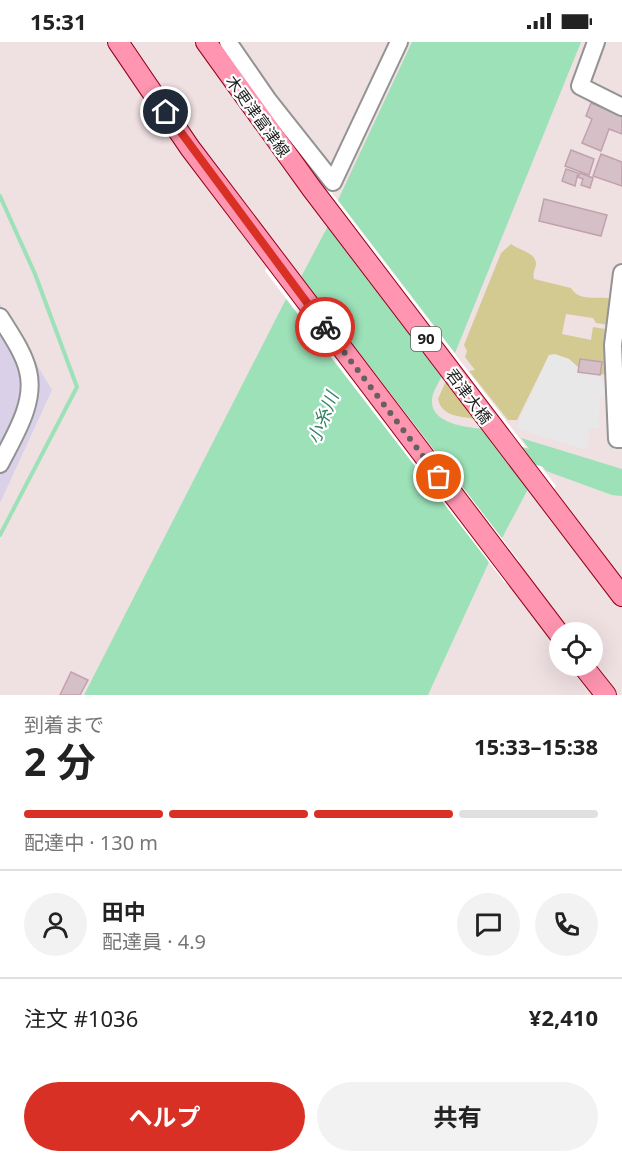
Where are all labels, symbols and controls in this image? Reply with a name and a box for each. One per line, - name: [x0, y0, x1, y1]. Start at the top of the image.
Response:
- text: 15:31: [30, 6, 87, 36]
- street label: 木更津富津線: [221, 71, 295, 161]
- pin: [140, 86, 191, 137]
- icon: home: [149, 95, 182, 128]
- courier: [295, 297, 355, 357]
- icon: bike: [309, 311, 342, 344]
- road number: 90: [411, 327, 441, 351]
- street label: 君津大橋: [441, 364, 497, 428]
- water label: 小糸川: [301, 386, 344, 447]
- pin: [413, 451, 464, 502]
- icon: bag: [422, 460, 455, 493]
- map controls: [549, 622, 603, 676]
- button: locate: [549, 622, 603, 676]
- text: 到着まで: [24, 711, 104, 738]
- text: 15:33–15:38: [474, 731, 598, 761]
- text: 2 分: [24, 734, 95, 787]
- text: 配達中 · 130 m: [24, 829, 158, 856]
- button: person: [24, 893, 87, 956]
- button: chat: [457, 893, 520, 956]
- button: phone: [535, 893, 598, 956]
- text: 田中: [102, 896, 146, 926]
- text: 配達員 · 4.9: [102, 928, 206, 955]
- text: ¥2,410: [529, 1002, 598, 1032]
- text: 注文 #1036: [24, 1003, 138, 1033]
- button: ヘルプ: [24, 1082, 305, 1151]
- button: 共有: [317, 1082, 598, 1151]

